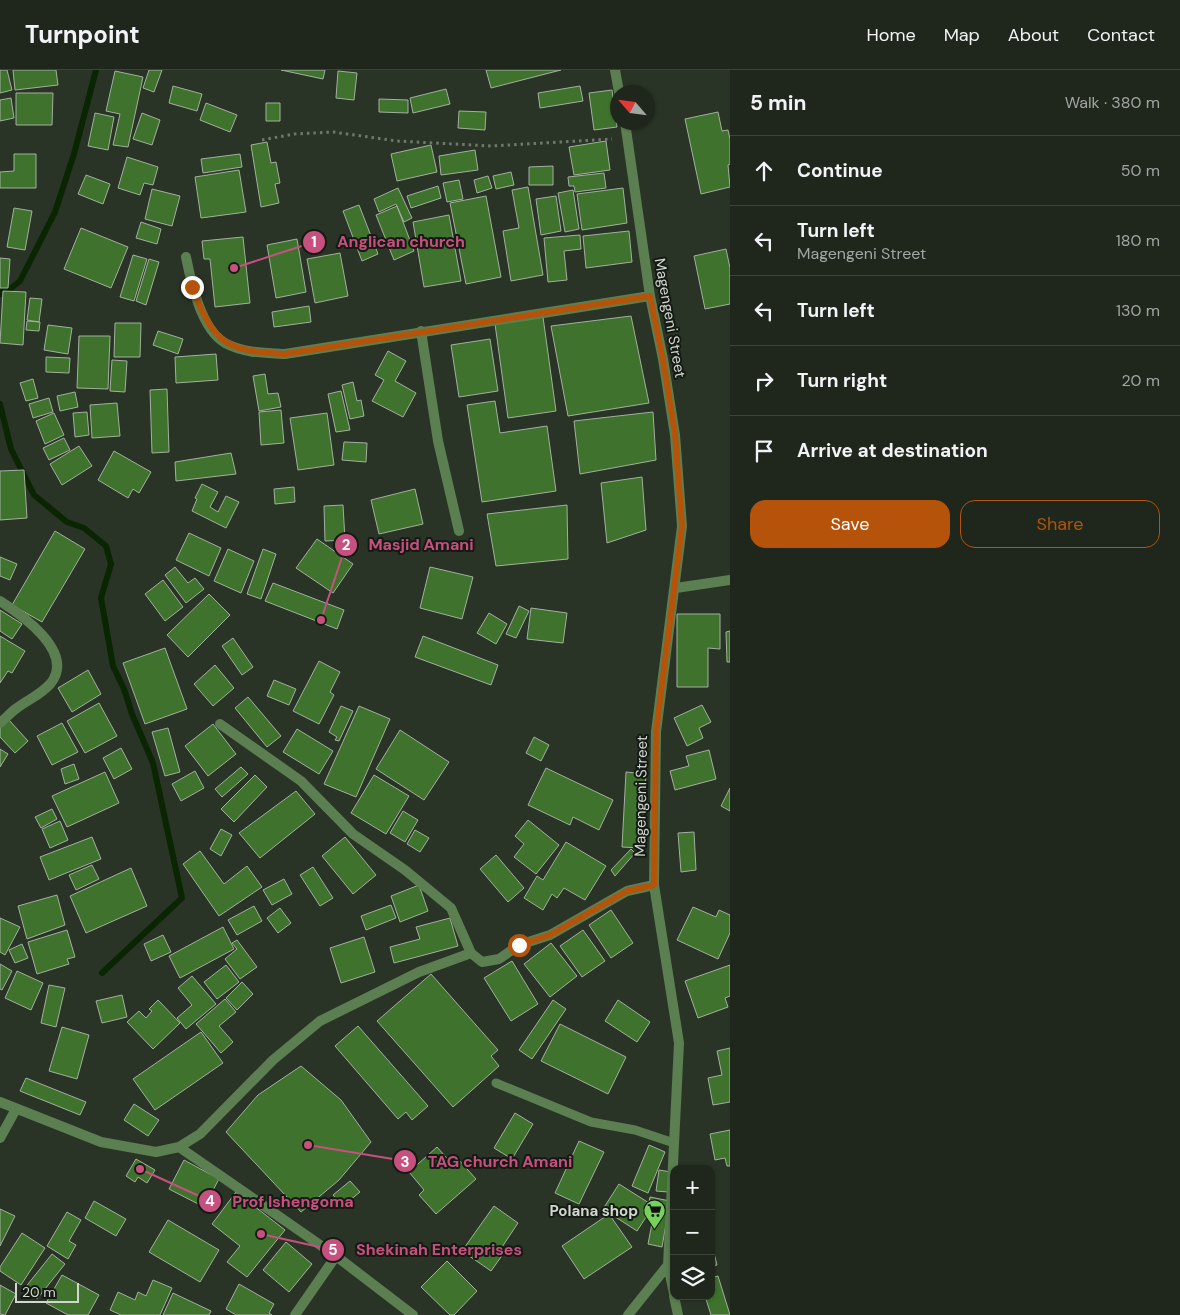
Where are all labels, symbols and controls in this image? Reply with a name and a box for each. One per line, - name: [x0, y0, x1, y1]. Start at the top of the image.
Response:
- text: Turnpoint: [25, 19, 140, 50]
- text: Home: [866, 23, 916, 47]
- text: Map: [944, 23, 980, 47]
- text: About: [1008, 23, 1059, 47]
- text: Contact: [1087, 23, 1155, 47]
- north arrow: [610, 85, 655, 130]
- text: 5 min: [750, 89, 806, 117]
- text: Walk · 380 m: [1065, 92, 1160, 113]
- icon: ahead: [750, 157, 778, 185]
- text: Continue: [797, 158, 883, 183]
- text: 50 m: [1121, 160, 1160, 181]
- text: Turn left: [797, 218, 875, 243]
- callout: Anglican church: [302, 226, 475, 257]
- icon: left: [750, 227, 778, 255]
- text: 180 m: [1116, 230, 1160, 251]
- text: Anglican church: [337, 231, 465, 252]
- text: 1: [311, 232, 317, 252]
- text: Magengeni Street: [797, 243, 926, 264]
- street label: Magengeni Street: [650, 257, 690, 380]
- route end: [181, 276, 204, 299]
- icon: left: [750, 297, 778, 325]
- text: Turn left: [797, 298, 875, 323]
- text: 130 m: [1116, 300, 1160, 321]
- icon: right: [750, 367, 778, 395]
- text: Turn right: [797, 368, 887, 393]
- text: 20 m: [1121, 370, 1160, 391]
- icon: arrive: [750, 437, 778, 465]
- text: Arrive at destination: [797, 438, 988, 463]
- button: Save: [750, 500, 950, 548]
- button: Share: [960, 500, 1160, 548]
- callout: Masjid Amani: [333, 529, 483, 560]
- text: Masjid Amani: [368, 534, 474, 555]
- text: 2: [342, 535, 351, 555]
- street label: Magengeni Street: [630, 735, 652, 857]
- route start: [508, 934, 531, 957]
- callout: TAG church Amani: [392, 1146, 582, 1177]
- text: TAG church Amani: [428, 1151, 572, 1172]
- text: 3: [400, 1152, 410, 1172]
- map controls: [670, 1165, 715, 1300]
- button: +: [670, 1165, 715, 1210]
- callout: Prof Ishengoma: [198, 1186, 364, 1217]
- text: 4: [205, 1191, 215, 1211]
- text: Prof Ishengoma: [232, 1191, 354, 1212]
- supermarket icon: Polana shop: [642, 1199, 666, 1230]
- place label: Polana shop: [549, 1201, 638, 1221]
- button: −: [670, 1210, 715, 1255]
- callout: Shekinah Enterprises: [321, 1234, 532, 1265]
- text: Shekinah Enterprises: [356, 1239, 522, 1260]
- text: 5: [328, 1240, 338, 1260]
- button: layers: [670, 1255, 715, 1300]
- scale bar: [15, 1280, 79, 1303]
- text: 20 m: [22, 1283, 56, 1301]

